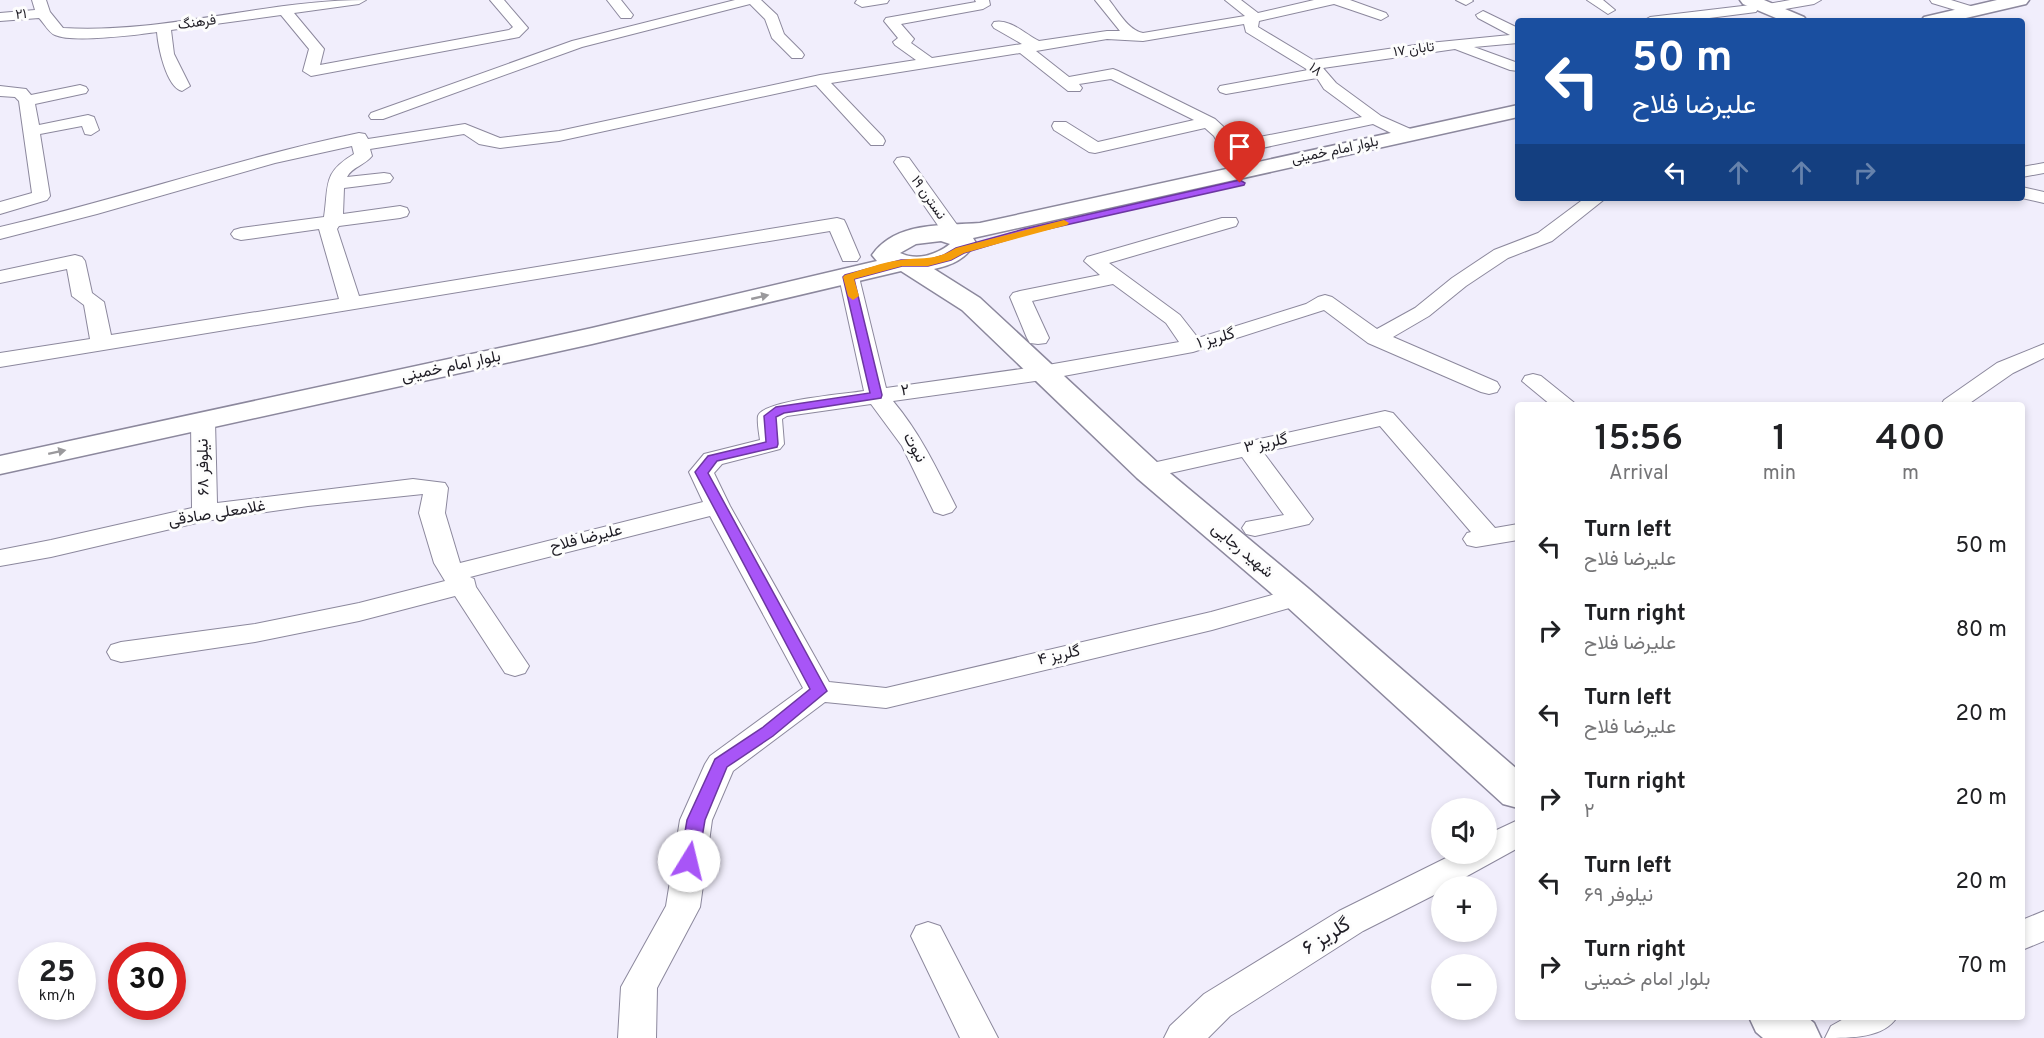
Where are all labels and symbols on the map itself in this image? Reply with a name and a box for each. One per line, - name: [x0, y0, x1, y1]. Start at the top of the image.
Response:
- street label: ۲۱: [15, 6, 27, 24]
- street label: فرهنگ: [177, 12, 217, 34]
- street label: تابان ۱۷: [1392, 39, 1436, 61]
- street label: ۱۸: [1305, 60, 1325, 80]
- pin: [1214, 121, 1265, 183]
- street label: بلوار امام خمینی: [1290, 133, 1380, 169]
- street label: نسترن ۱۹: [907, 173, 949, 223]
- one-way arrow: [751, 292, 770, 302]
- street label: گلریز ۱: [1195, 324, 1237, 354]
- street label: بلوار امام خمینی: [400, 347, 502, 387]
- street label: ۲: [899, 381, 911, 401]
- street label: نبوت: [898, 429, 930, 467]
- street label: گلریز ۳: [1242, 430, 1290, 458]
- street label: نیلوفر ۶۸: [194, 438, 214, 496]
- one-way arrow: [48, 447, 67, 456]
- street label: غلامعلی صادقی: [167, 496, 267, 532]
- street label: شهید رجایی: [1207, 519, 1277, 583]
- street label: علیرضا فلاح: [548, 520, 624, 558]
- street label: گلریز ۴: [1036, 641, 1082, 671]
- position arrow: [657, 829, 721, 893]
- street label: گلریز ۶: [1298, 912, 1356, 962]
- speed limit sign: 30: [108, 942, 186, 1020]

